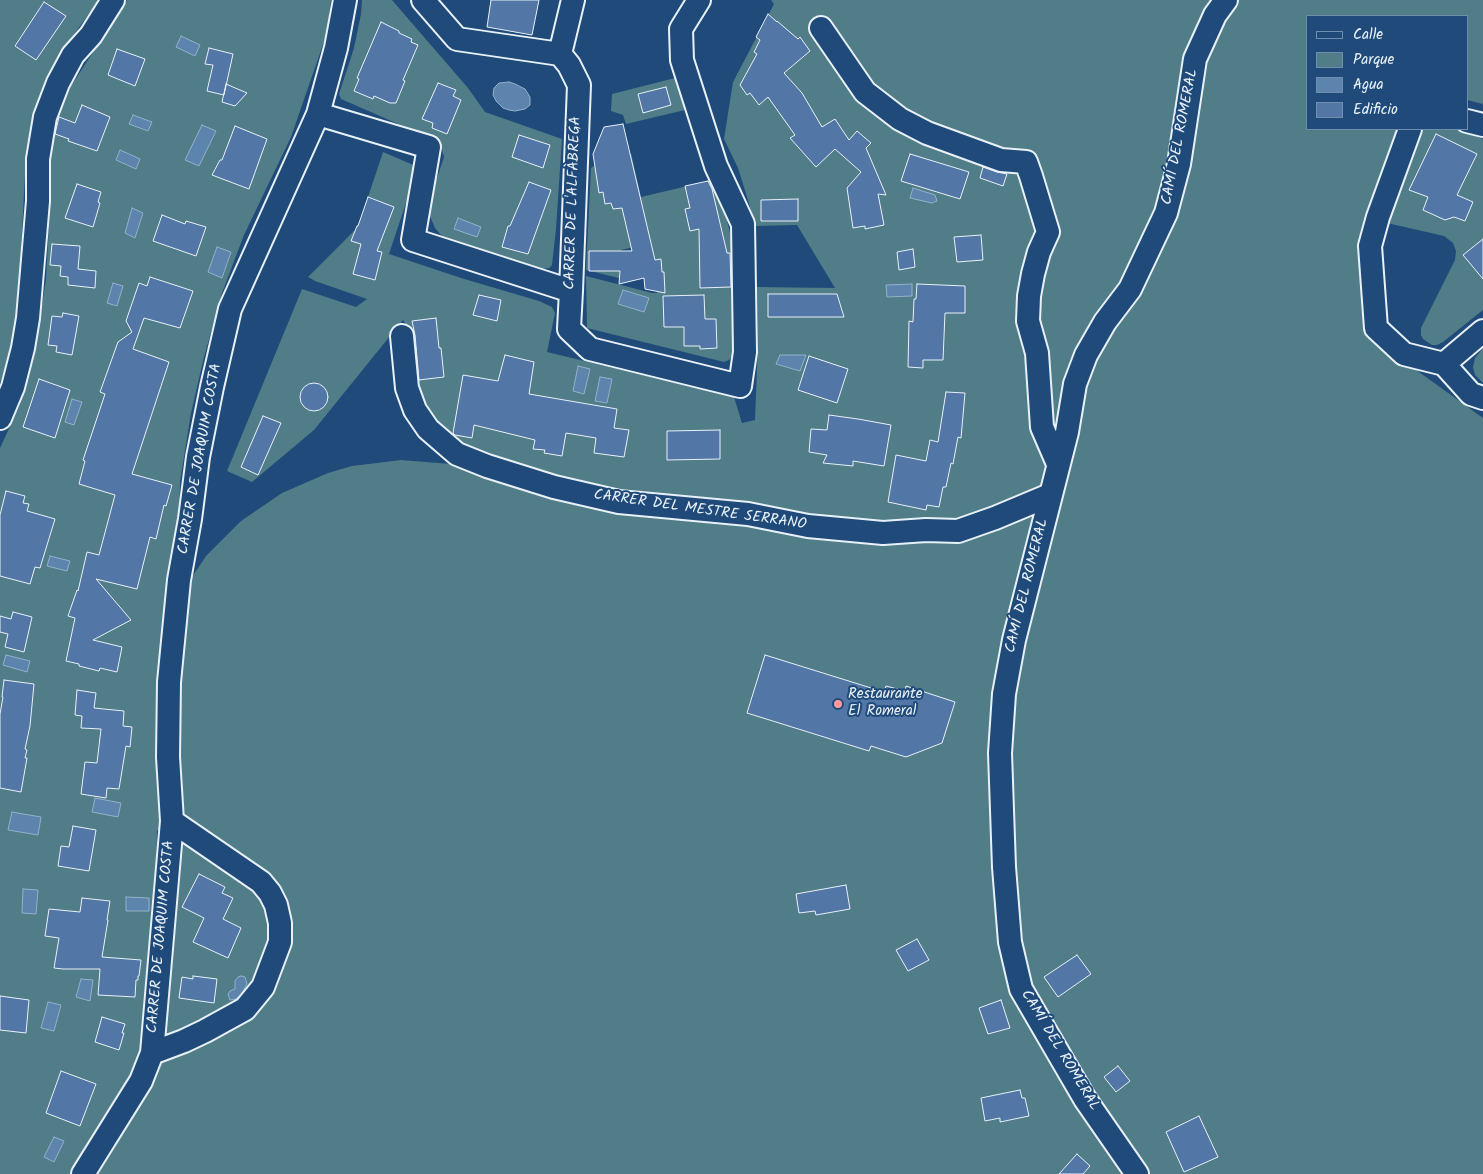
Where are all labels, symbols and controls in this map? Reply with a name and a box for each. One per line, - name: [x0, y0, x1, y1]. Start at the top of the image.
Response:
- legend: [1306, 15, 1468, 130]
- text: Calle: [1353, 23, 1383, 47]
- text: Parque: [1353, 48, 1394, 72]
- street label: CAMÍ DEL ROMERAL: [1159, 68, 1203, 206]
- text: Agua: [1353, 73, 1384, 97]
- text: Edificio: [1353, 98, 1398, 122]
- street label: CARRER DE L'ALFÀBREGA: [562, 116, 586, 290]
- street label: CARRER DE JOAQUIM COSTA: [175, 362, 227, 556]
- street label: CARRER DEL MESTRE SERRANO: [592, 487, 808, 535]
- street label: CAMÍ DEL ROMERAL: [1003, 517, 1053, 655]
- place label: Restaurante El Romeral: [848, 686, 923, 721]
- marker: Restaurante El Romeral: [832, 698, 844, 710]
- street label: CARRER DE JOAQUIM COSTA: [145, 840, 179, 1034]
- street label: CAMÍ DEL ROMERAL: [1016, 987, 1102, 1115]

